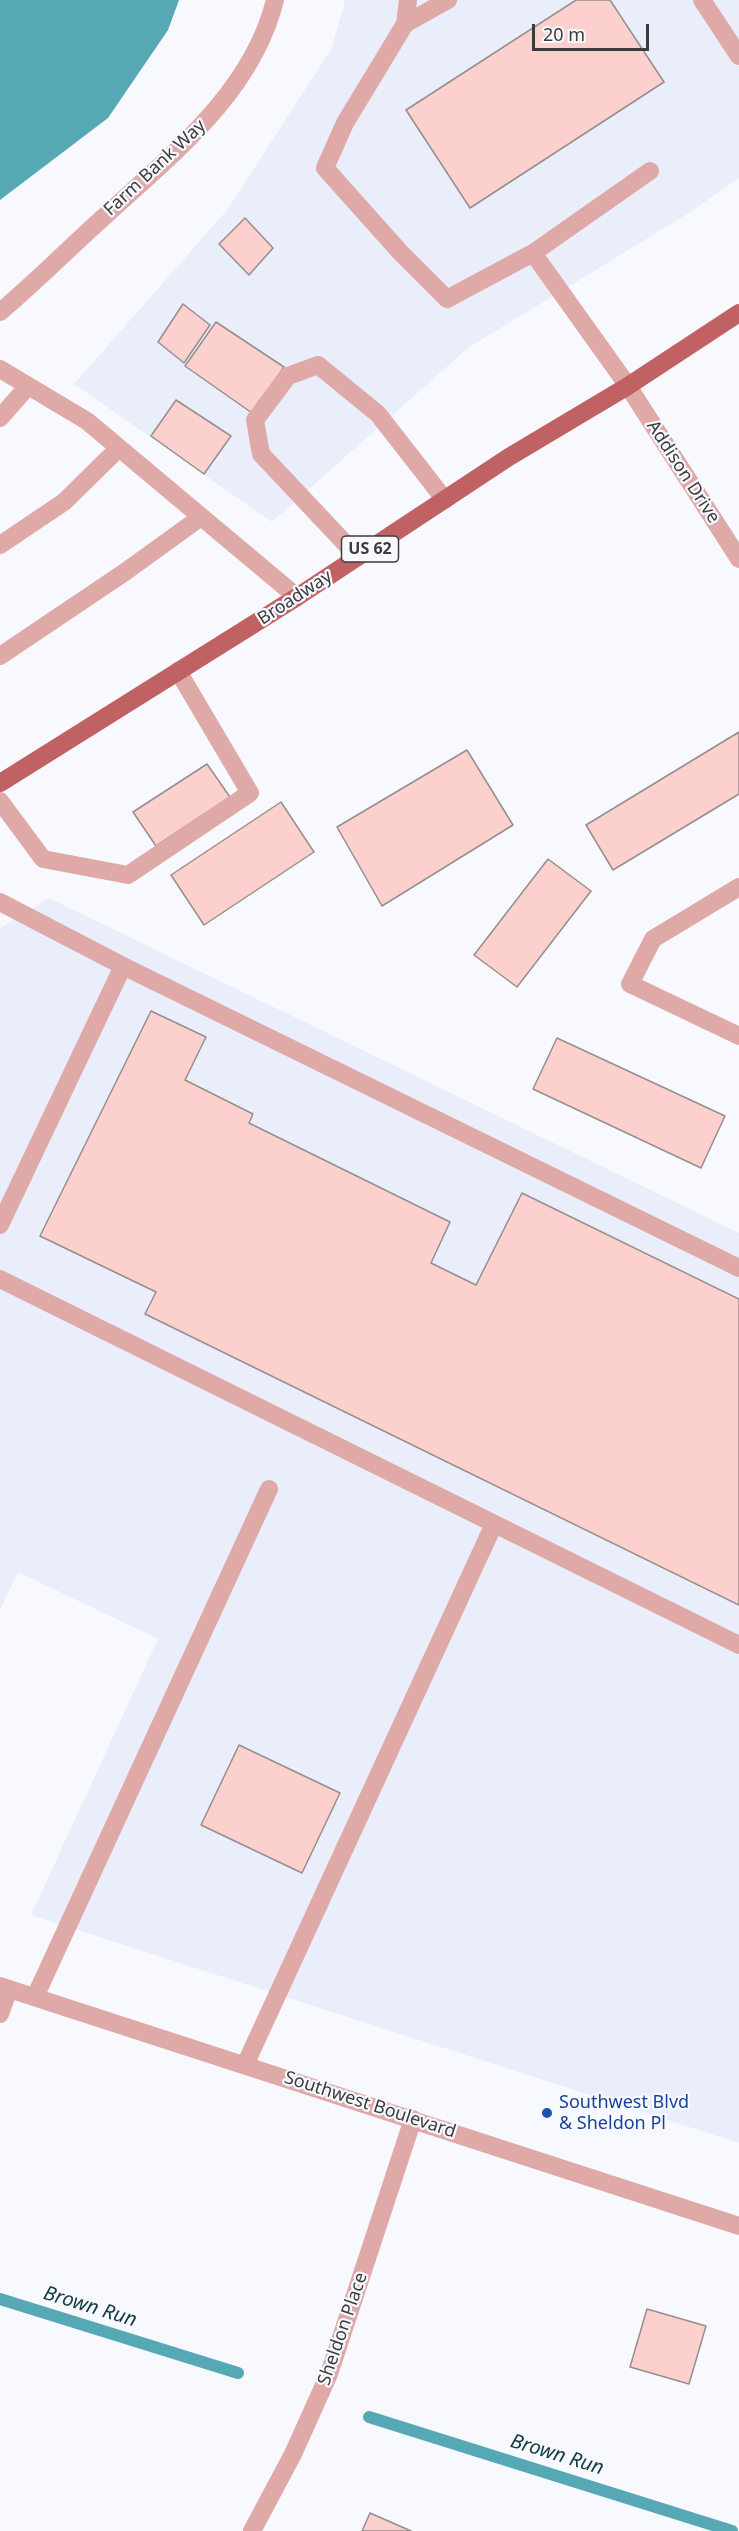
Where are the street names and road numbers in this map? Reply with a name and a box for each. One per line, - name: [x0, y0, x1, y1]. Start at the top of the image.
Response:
- street label: Farm Bank Way: [100, 115, 210, 221]
- street label: Addison Drive: [642, 417, 724, 527]
- road number: US 62: [342, 536, 398, 562]
- street label: Broadway: [254, 566, 336, 630]
- street label: Southwest Boulevard: [281, 2067, 459, 2143]
- street label: Sheldon Place: [314, 2270, 372, 2388]

